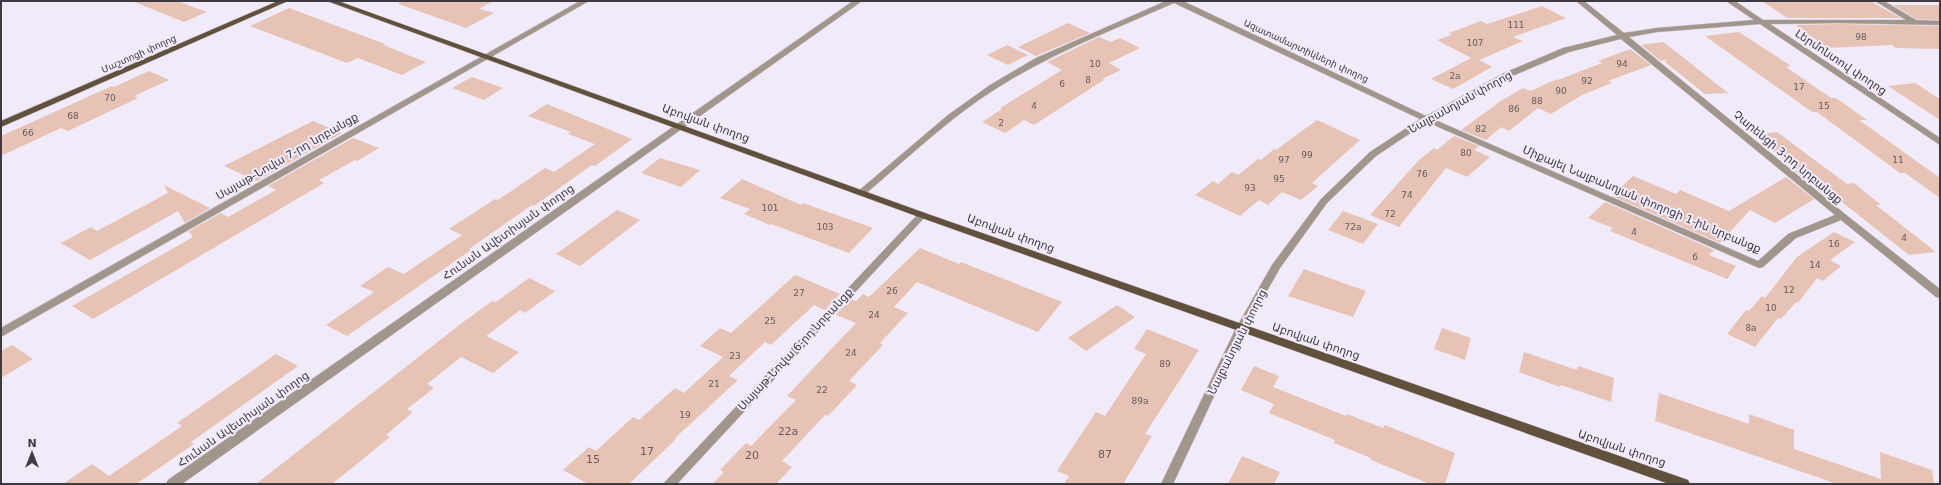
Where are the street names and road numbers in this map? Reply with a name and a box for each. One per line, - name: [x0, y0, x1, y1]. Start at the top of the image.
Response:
- street label: Ազատամարտիկների փողոց: [1242, 18, 1370, 84]
- street label: Լերմոնտով փողոց: [1793, 27, 1889, 98]
- street label: Մաշտոցի փողոց: [100, 33, 178, 75]
- street label: Նալբանդյան փողոց: [1406, 69, 1514, 136]
- street label: Աբովյան փողոց: [660, 102, 751, 145]
- street label: Չարենցի 3-րդ նրբանցք: [1731, 108, 1845, 207]
- street label: Սայաթ-Նովա 7-րդ նրբանցք: [214, 110, 361, 203]
- street label: Միքայել Նալբանդյան փողոցի 1-ին նրբանցք: [1521, 143, 1763, 256]
- street label: Հունան Ավետիսյան փողոց: [440, 182, 577, 283]
- street label: Աբովյան փողոց: [965, 212, 1056, 255]
- street label: Սայաթ-Նովա 6-րդ նրբանցք: [735, 286, 855, 413]
- street label: Նալբանդյան փողոց: [1205, 287, 1270, 397]
- street label: Աբովյան փողոց: [1270, 320, 1361, 363]
- street label: Հունան Ավետիսյան փողոց: [175, 369, 312, 470]
- street label: Աբովյան փողոց: [1576, 427, 1667, 470]

